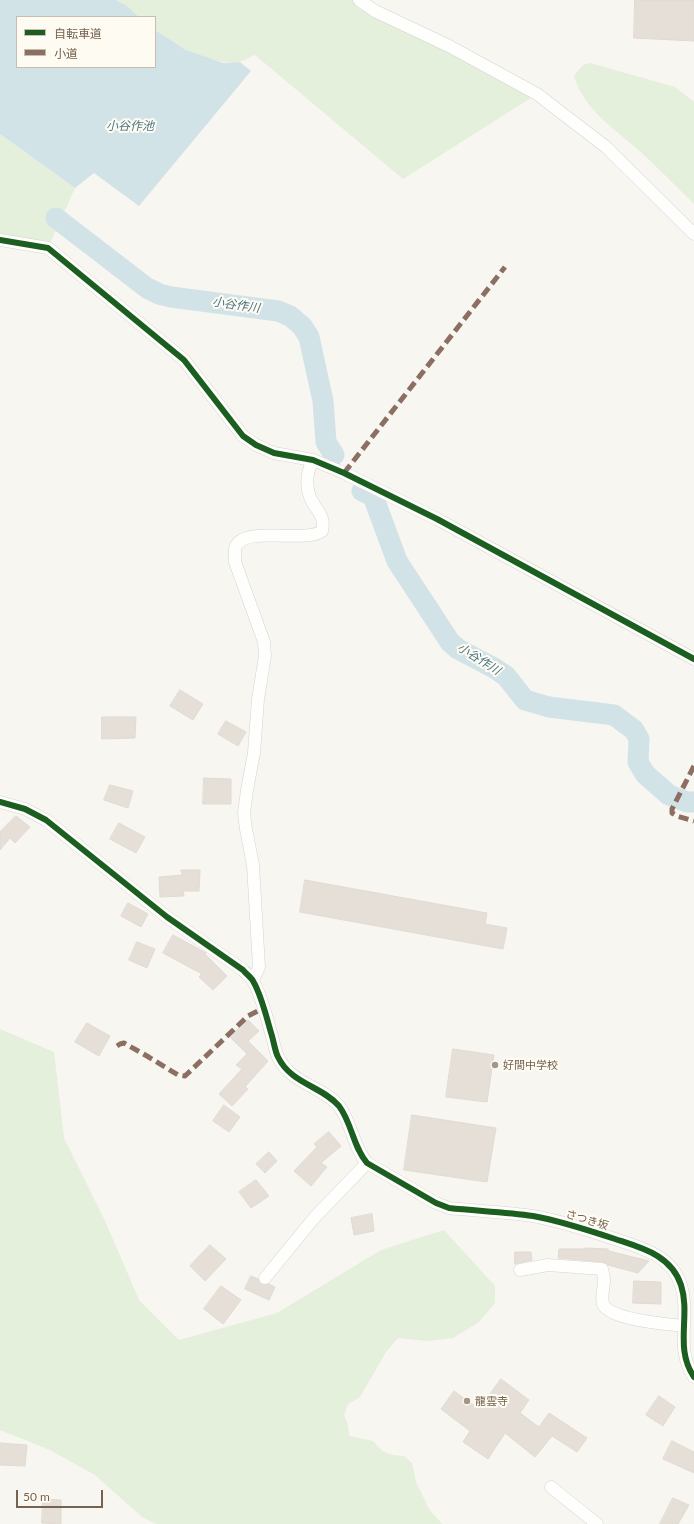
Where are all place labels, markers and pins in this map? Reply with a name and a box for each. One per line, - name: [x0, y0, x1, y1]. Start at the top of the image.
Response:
- place label: 好間中学校: [503, 1058, 558, 1072]
- marker: 好間中学校: [490, 1060, 500, 1070]
- place label: 龍雲寺: [475, 1394, 508, 1408]
- marker: 龍雲寺: [462, 1396, 472, 1406]

